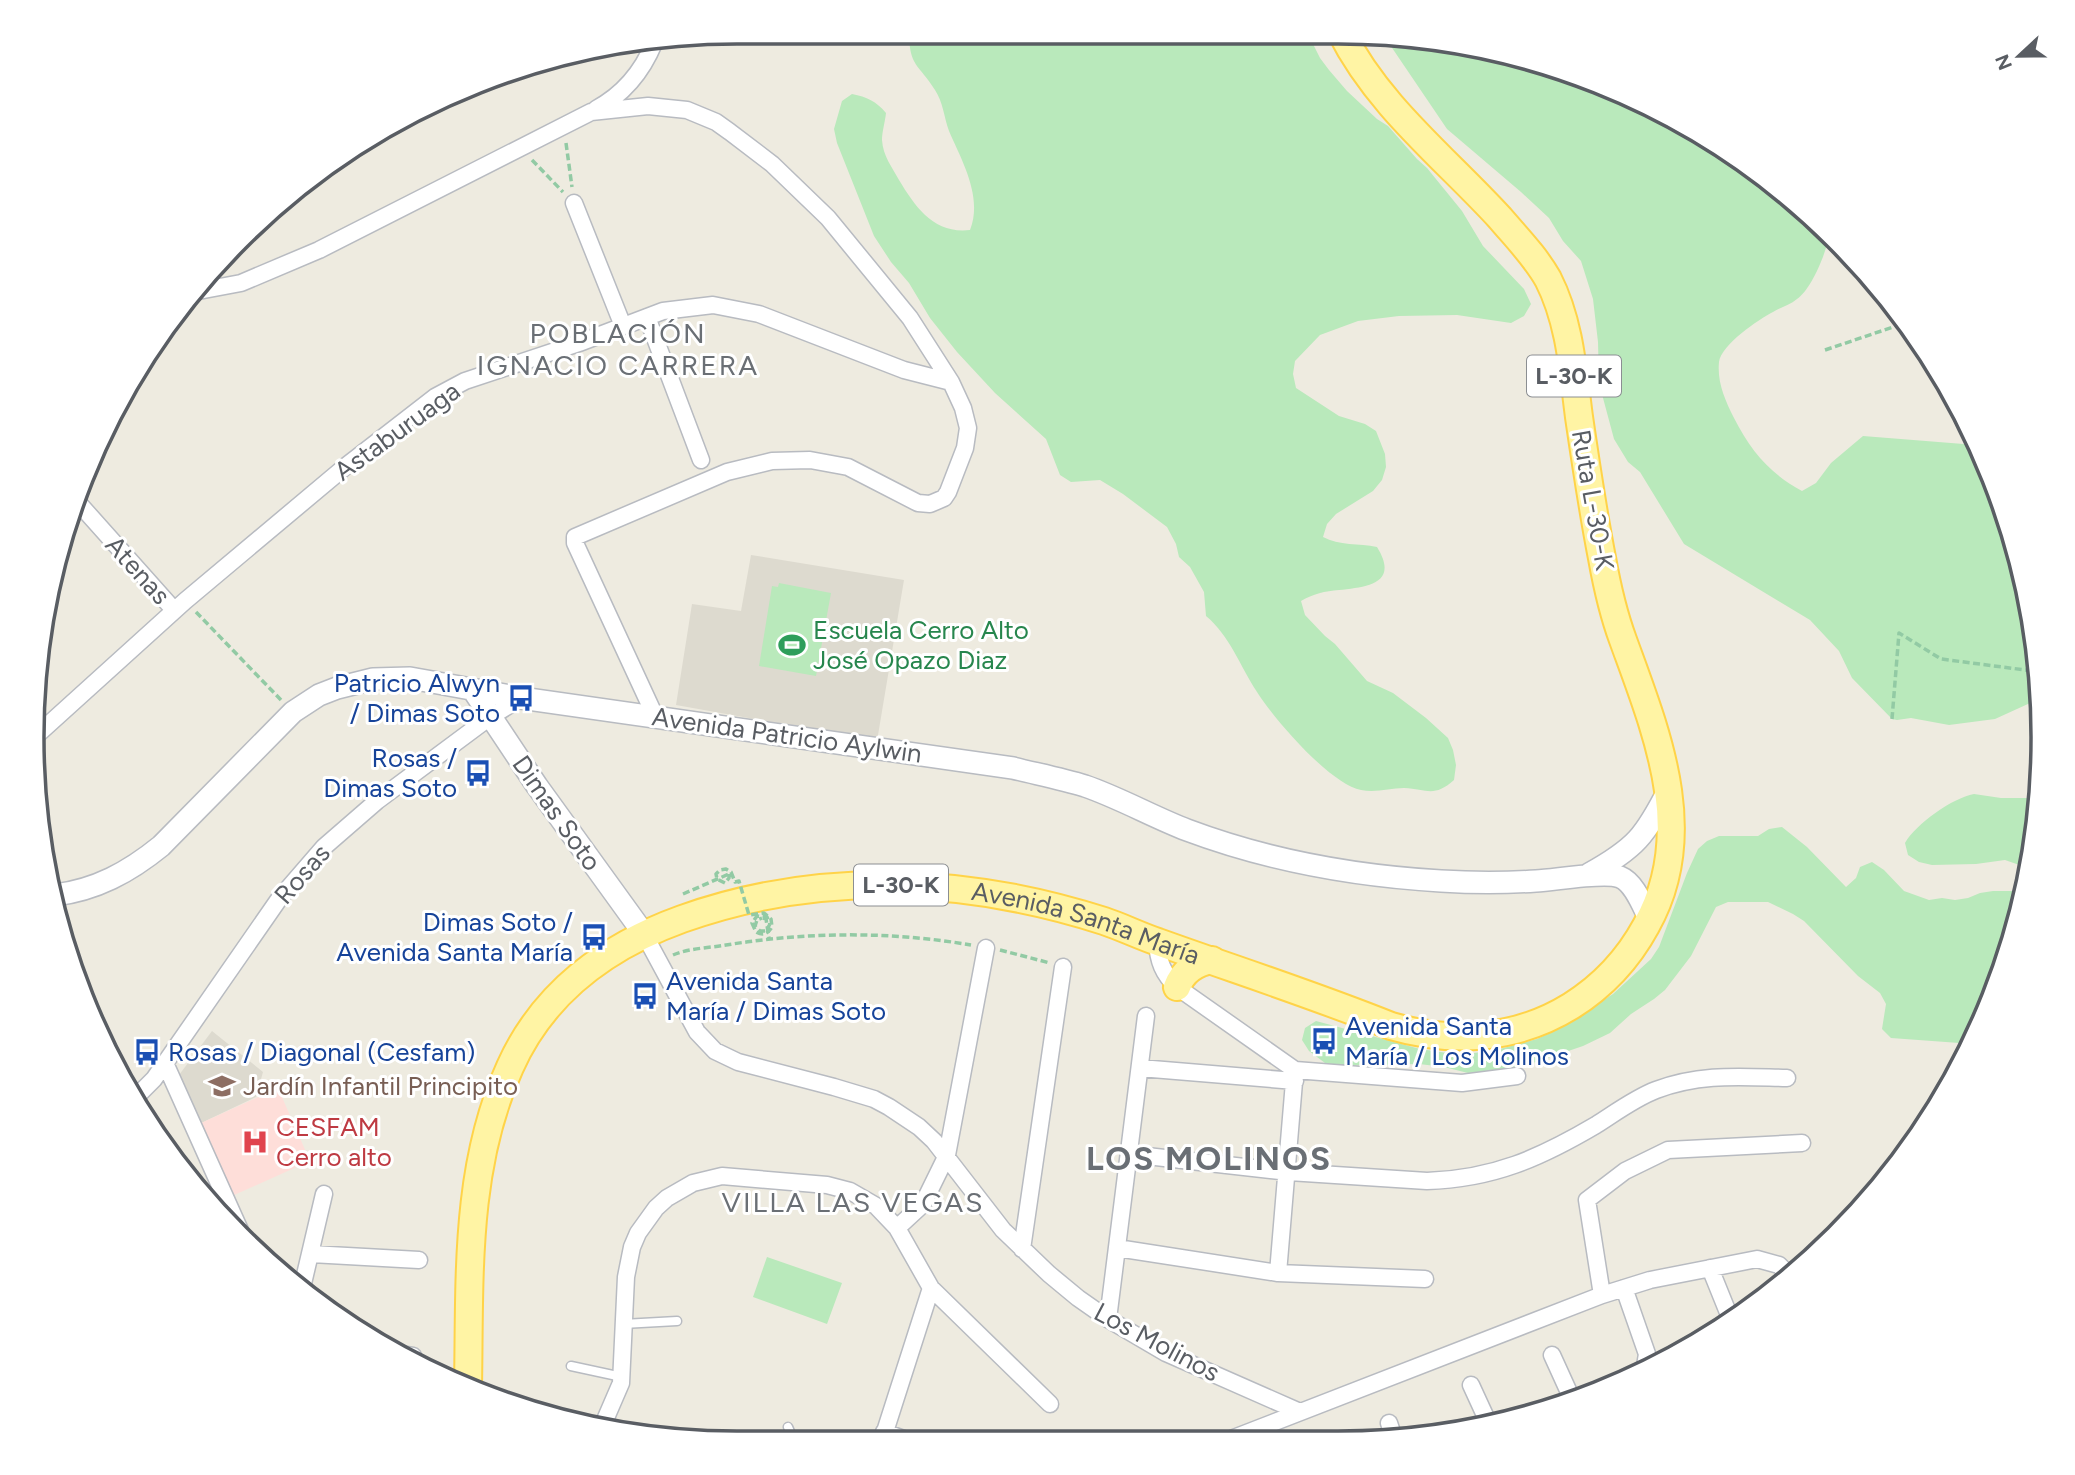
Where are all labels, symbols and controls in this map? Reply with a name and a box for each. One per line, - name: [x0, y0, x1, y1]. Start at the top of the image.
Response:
- north arrow: [1984, 21, 2054, 91]
- text: N: [1990, 51, 2017, 73]
- district label: POBLACIÓN IGNACIO CARRERA: [477, 316, 759, 382]
- road number: L-30-K: [1527, 356, 1621, 396]
- street label: Astaburuaga: [328, 375, 466, 487]
- street label: Ruta L-30-K: [1565, 427, 1621, 573]
- street label: Atenas: [99, 529, 177, 611]
- place label: Escuela Cerro Alto José Opazo Diaz: [813, 614, 1029, 676]
- sports icon: Escuela Cerro Alto José Opazo Diaz: [777, 630, 807, 660]
- place label: Patricio Alwyn / Dimas Soto: [334, 667, 500, 729]
- bus stop icon: Patricio Alwyn / Dimas Soto: [506, 683, 536, 713]
- street label: Avenida Patricio Aylwin: [650, 700, 924, 770]
- place label: Rosas / Dimas Soto: [323, 742, 457, 804]
- street label: Dimas Soto: [506, 749, 608, 877]
- bus stop icon: Rosas / Dimas Soto: [463, 758, 493, 788]
- street label: Rosas: [267, 838, 337, 910]
- road number: L-30-K: [854, 864, 948, 906]
- street label: Avenida Santa María: [970, 875, 1204, 972]
- place label: Dimas Soto / Avenida Santa María: [336, 906, 573, 968]
- bus stop icon: Dimas Soto / Avenida Santa María: [579, 922, 609, 952]
- place label: Avenida Santa María / Dimas Soto: [666, 965, 886, 1027]
- bus stop icon: Avenida Santa María / Dimas Soto: [630, 981, 660, 1011]
- place label: Avenida Santa María / Los Molinos: [1345, 1010, 1569, 1072]
- bus stop icon: Avenida Santa María / Los Molinos: [1309, 1026, 1339, 1056]
- place label: Rosas / Diagonal (Cesfam): [168, 1036, 476, 1068]
- bus stop icon: Rosas / Diagonal (Cesfam): [132, 1037, 162, 1067]
- place label: Jardín Infantil Principito: [243, 1070, 518, 1102]
- school or university icon: Jardín Infantil Principito: [207, 1071, 237, 1101]
- place label: CESFAM Cerro alto: [276, 1111, 392, 1173]
- hospital icon: CESFAM Cerro alto: [240, 1127, 270, 1157]
- district label: LOS MOLINOS: [1086, 1139, 1332, 1178]
- district label: VILLA LAS VEGAS: [722, 1185, 984, 1219]
- street label: Los Molinos: [1089, 1296, 1225, 1388]

